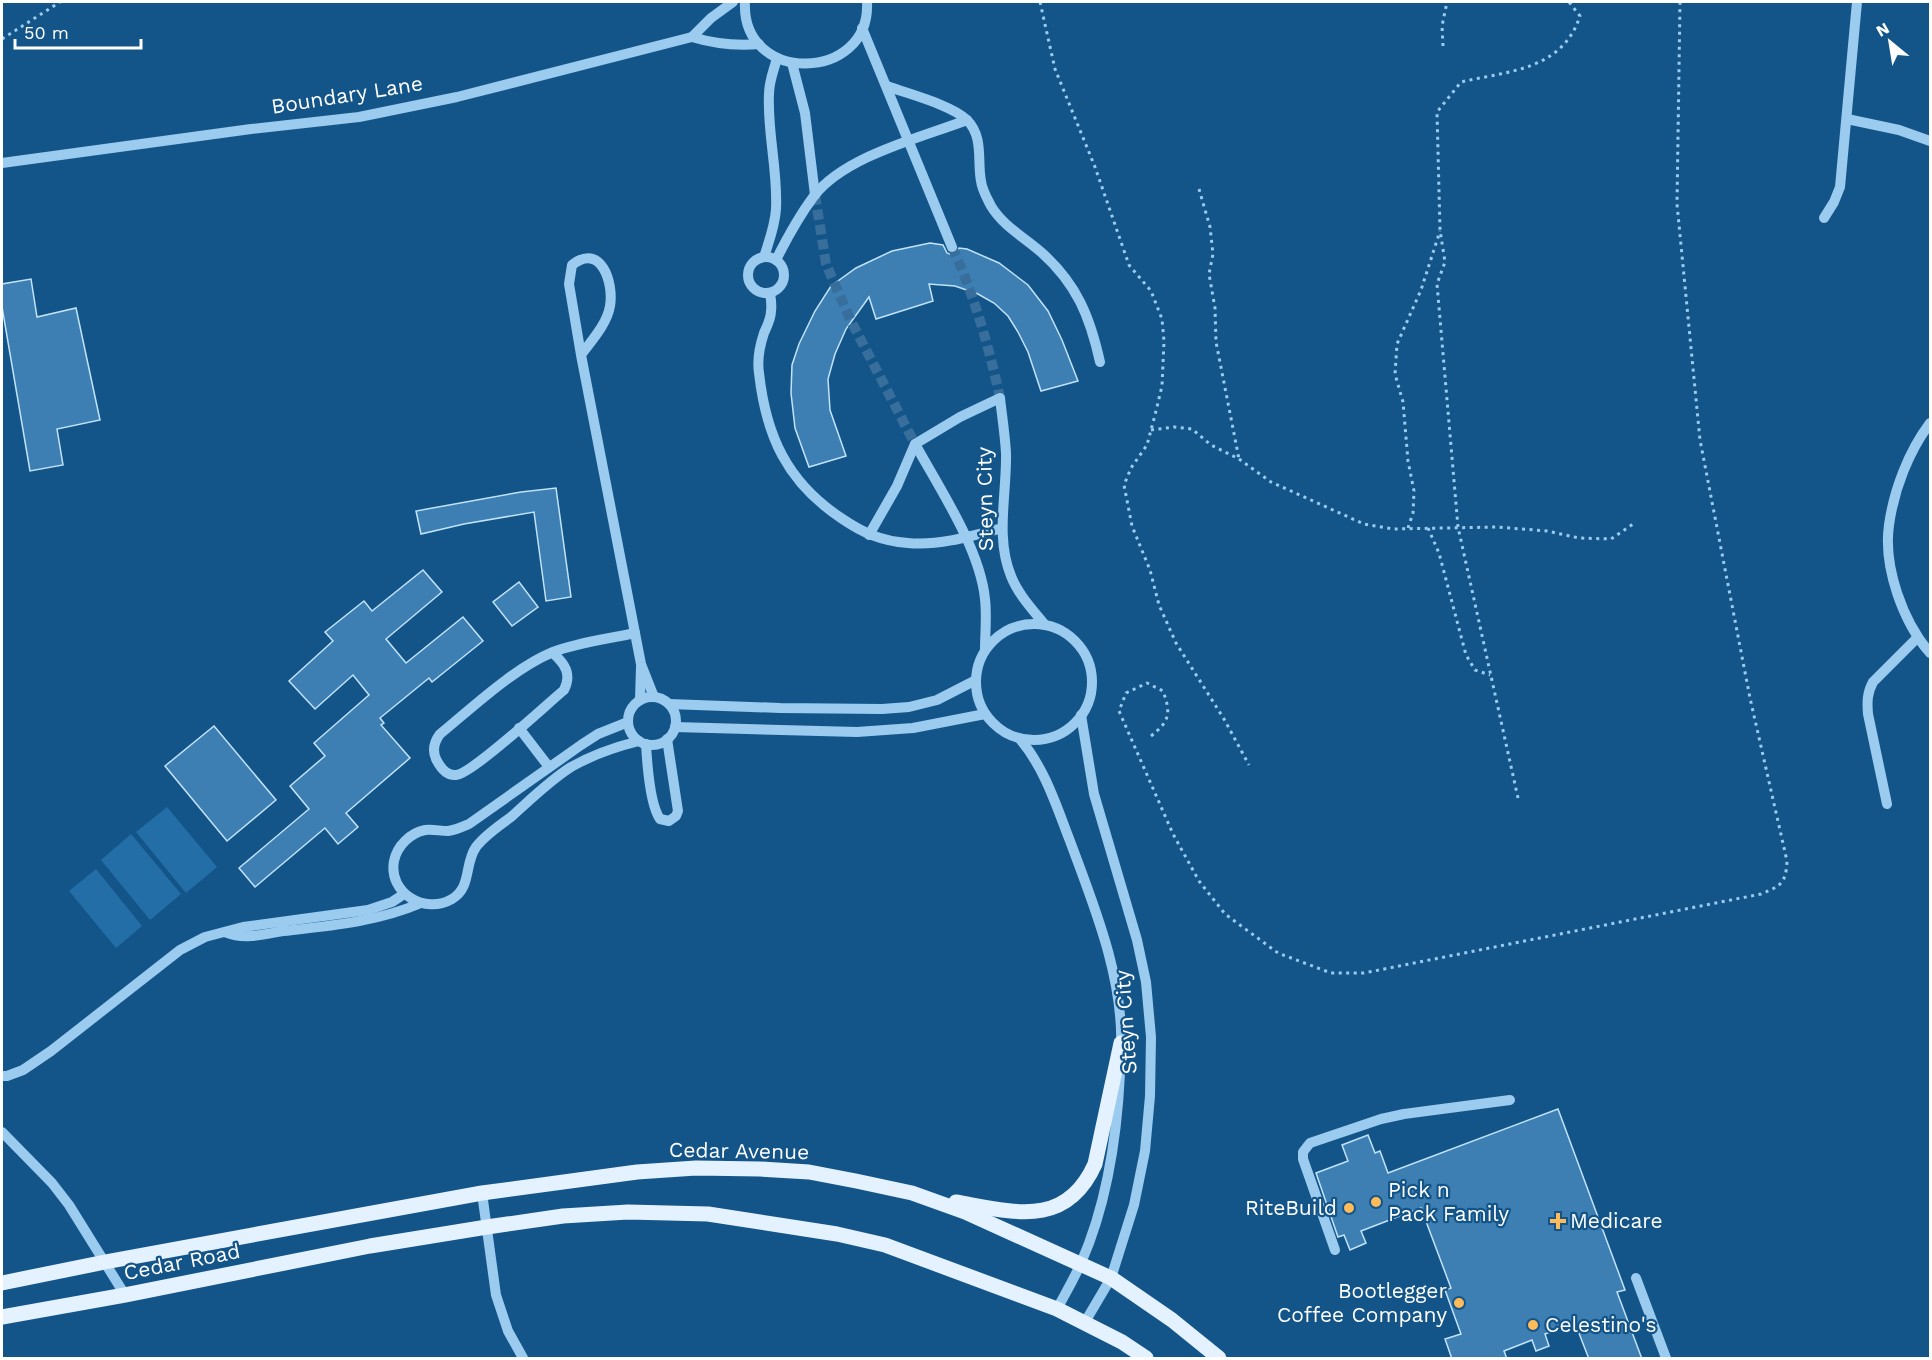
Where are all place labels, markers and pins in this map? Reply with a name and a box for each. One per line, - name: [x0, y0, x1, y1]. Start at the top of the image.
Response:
- place label: Pick n Pack Family: [1388, 1177, 1509, 1226]
- place label: RiteBuild: [1245, 1195, 1337, 1220]
- marker: Pick n Pack Family: [1369, 1195, 1383, 1209]
- marker: RiteBuild: [1342, 1201, 1356, 1215]
- place label: Medicare: [1570, 1208, 1663, 1233]
- marker: Medicare: [1551, 1214, 1565, 1228]
- place label: Bootlegger Coffee Company: [1277, 1278, 1447, 1327]
- marker: Bootlegger Coffee Company: [1452, 1296, 1466, 1310]
- place label: Celestino's: [1545, 1312, 1656, 1337]
- marker: Celestino's: [1526, 1318, 1540, 1332]

